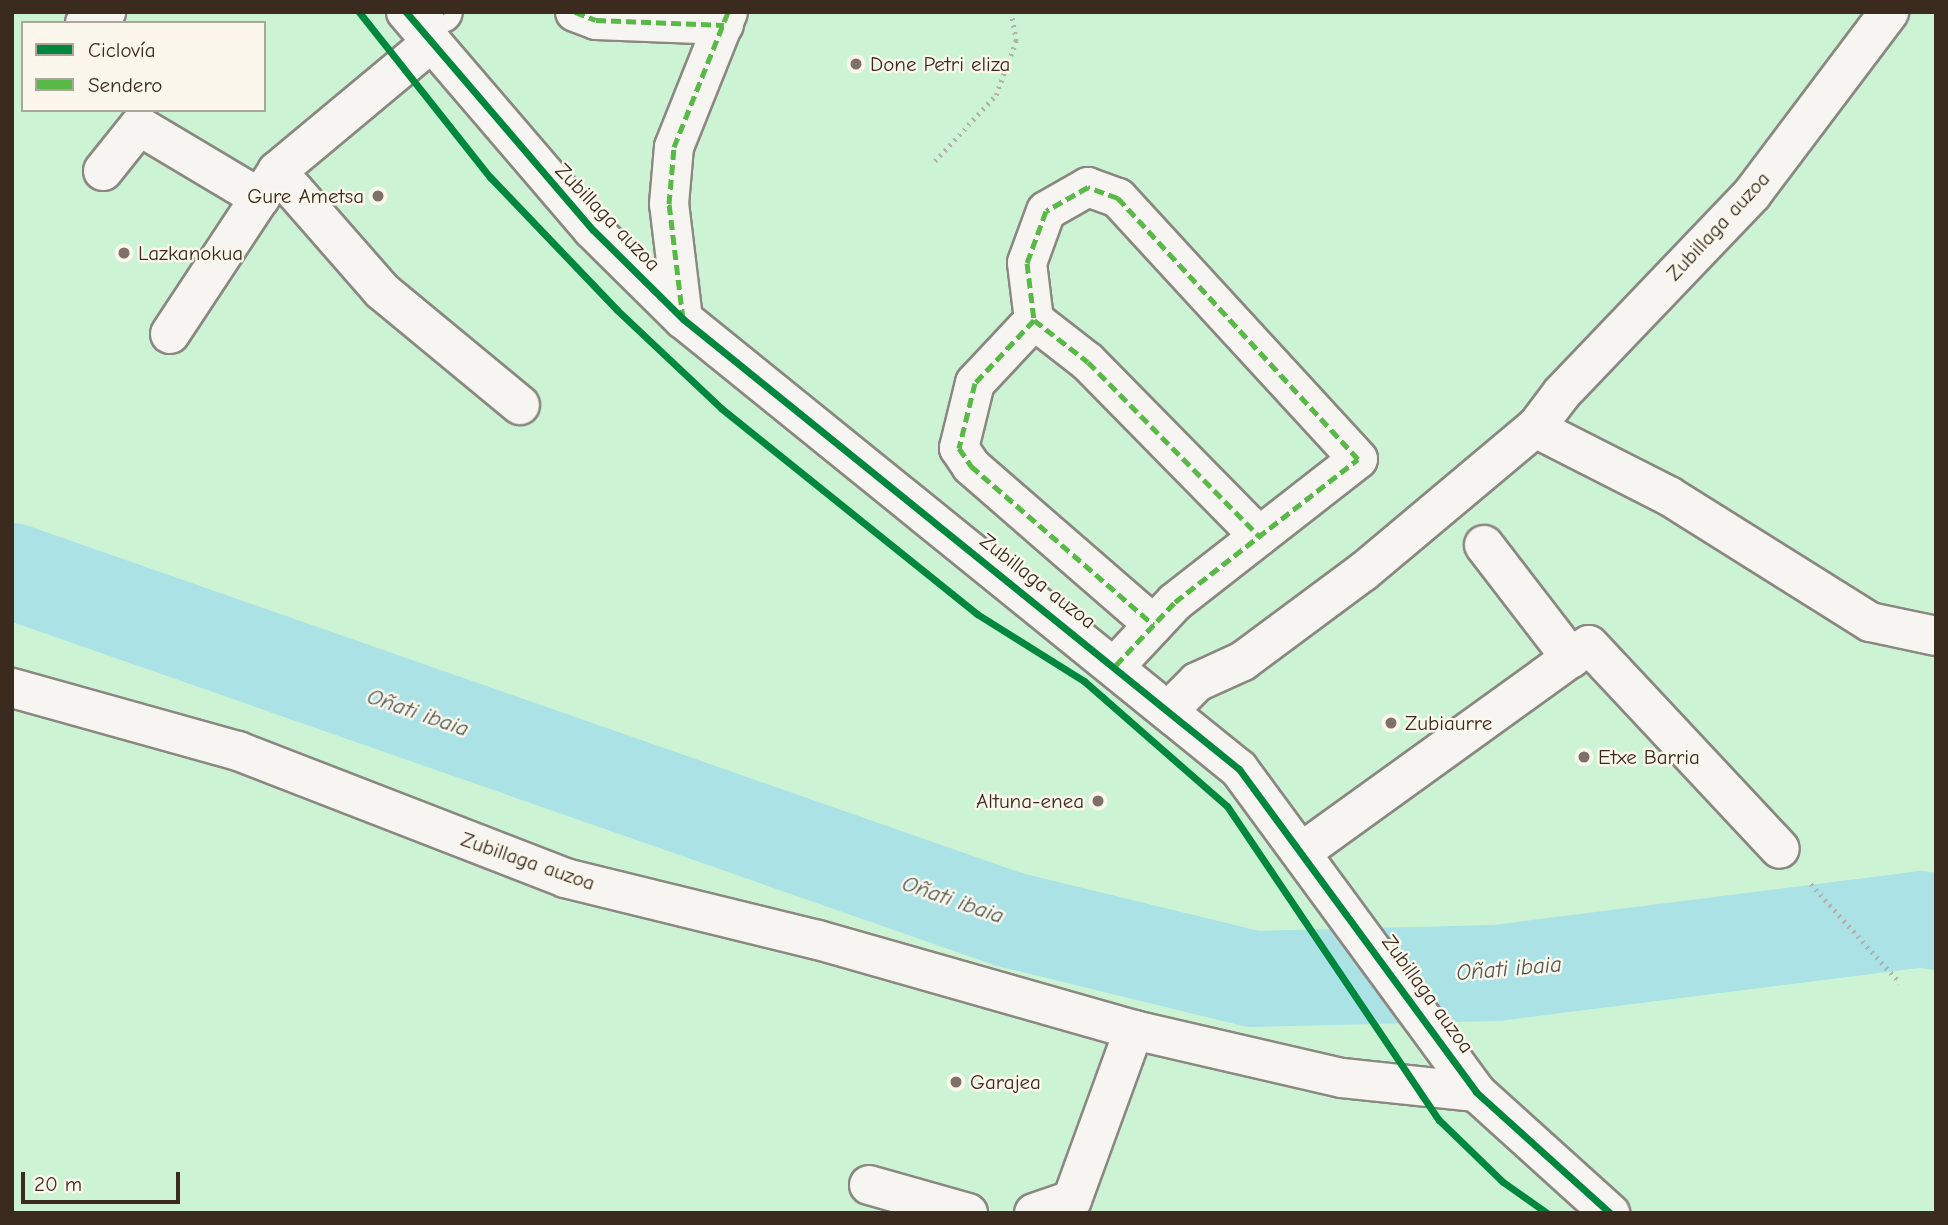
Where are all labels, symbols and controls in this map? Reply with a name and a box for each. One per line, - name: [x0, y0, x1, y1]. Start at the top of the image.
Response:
- legend: [21, 21, 266, 112]
- text: Ciclovía: [88, 38, 156, 62]
- place label: Done Petri eliza: [870, 51, 1010, 77]
- marker: Done Petri eliza: [848, 56, 864, 72]
- text: Sendero: [88, 73, 162, 97]
- street label: Zubillaga auzoa: [550, 158, 666, 276]
- street label: Zubillaga auzoa: [1661, 166, 1775, 286]
- place label: Gure Ametsa: [247, 183, 364, 209]
- marker: Gure Ametsa: [370, 188, 386, 204]
- place label: Lazkanokua: [138, 240, 243, 266]
- marker: Lazkanokua: [116, 245, 132, 261]
- street label: Zubillaga auzoa: [975, 528, 1101, 634]
- water label: Oñati ibaia: [364, 683, 472, 743]
- place label: Zubiaurre: [1405, 710, 1492, 736]
- marker: Zubiaurre: [1383, 715, 1399, 731]
- place label: Etxe Barria: [1598, 744, 1700, 770]
- marker: Etxe Barria: [1576, 749, 1592, 765]
- place label: Altuna-enea: [976, 788, 1084, 814]
- marker: Altuna-enea: [1090, 793, 1106, 809]
- street label: Zubillaga auzoa: [458, 826, 598, 896]
- water label: Oñati ibaia: [899, 870, 1007, 930]
- street label: Zubillaga auzoa: [1377, 930, 1479, 1058]
- water label: Oñati ibaia: [1455, 951, 1563, 987]
- place label: Garajea: [970, 1069, 1041, 1095]
- marker: Garajea: [948, 1074, 964, 1090]
- scale bar: [24, 1158, 184, 1202]
- text: 20 m: [34, 1172, 82, 1196]

